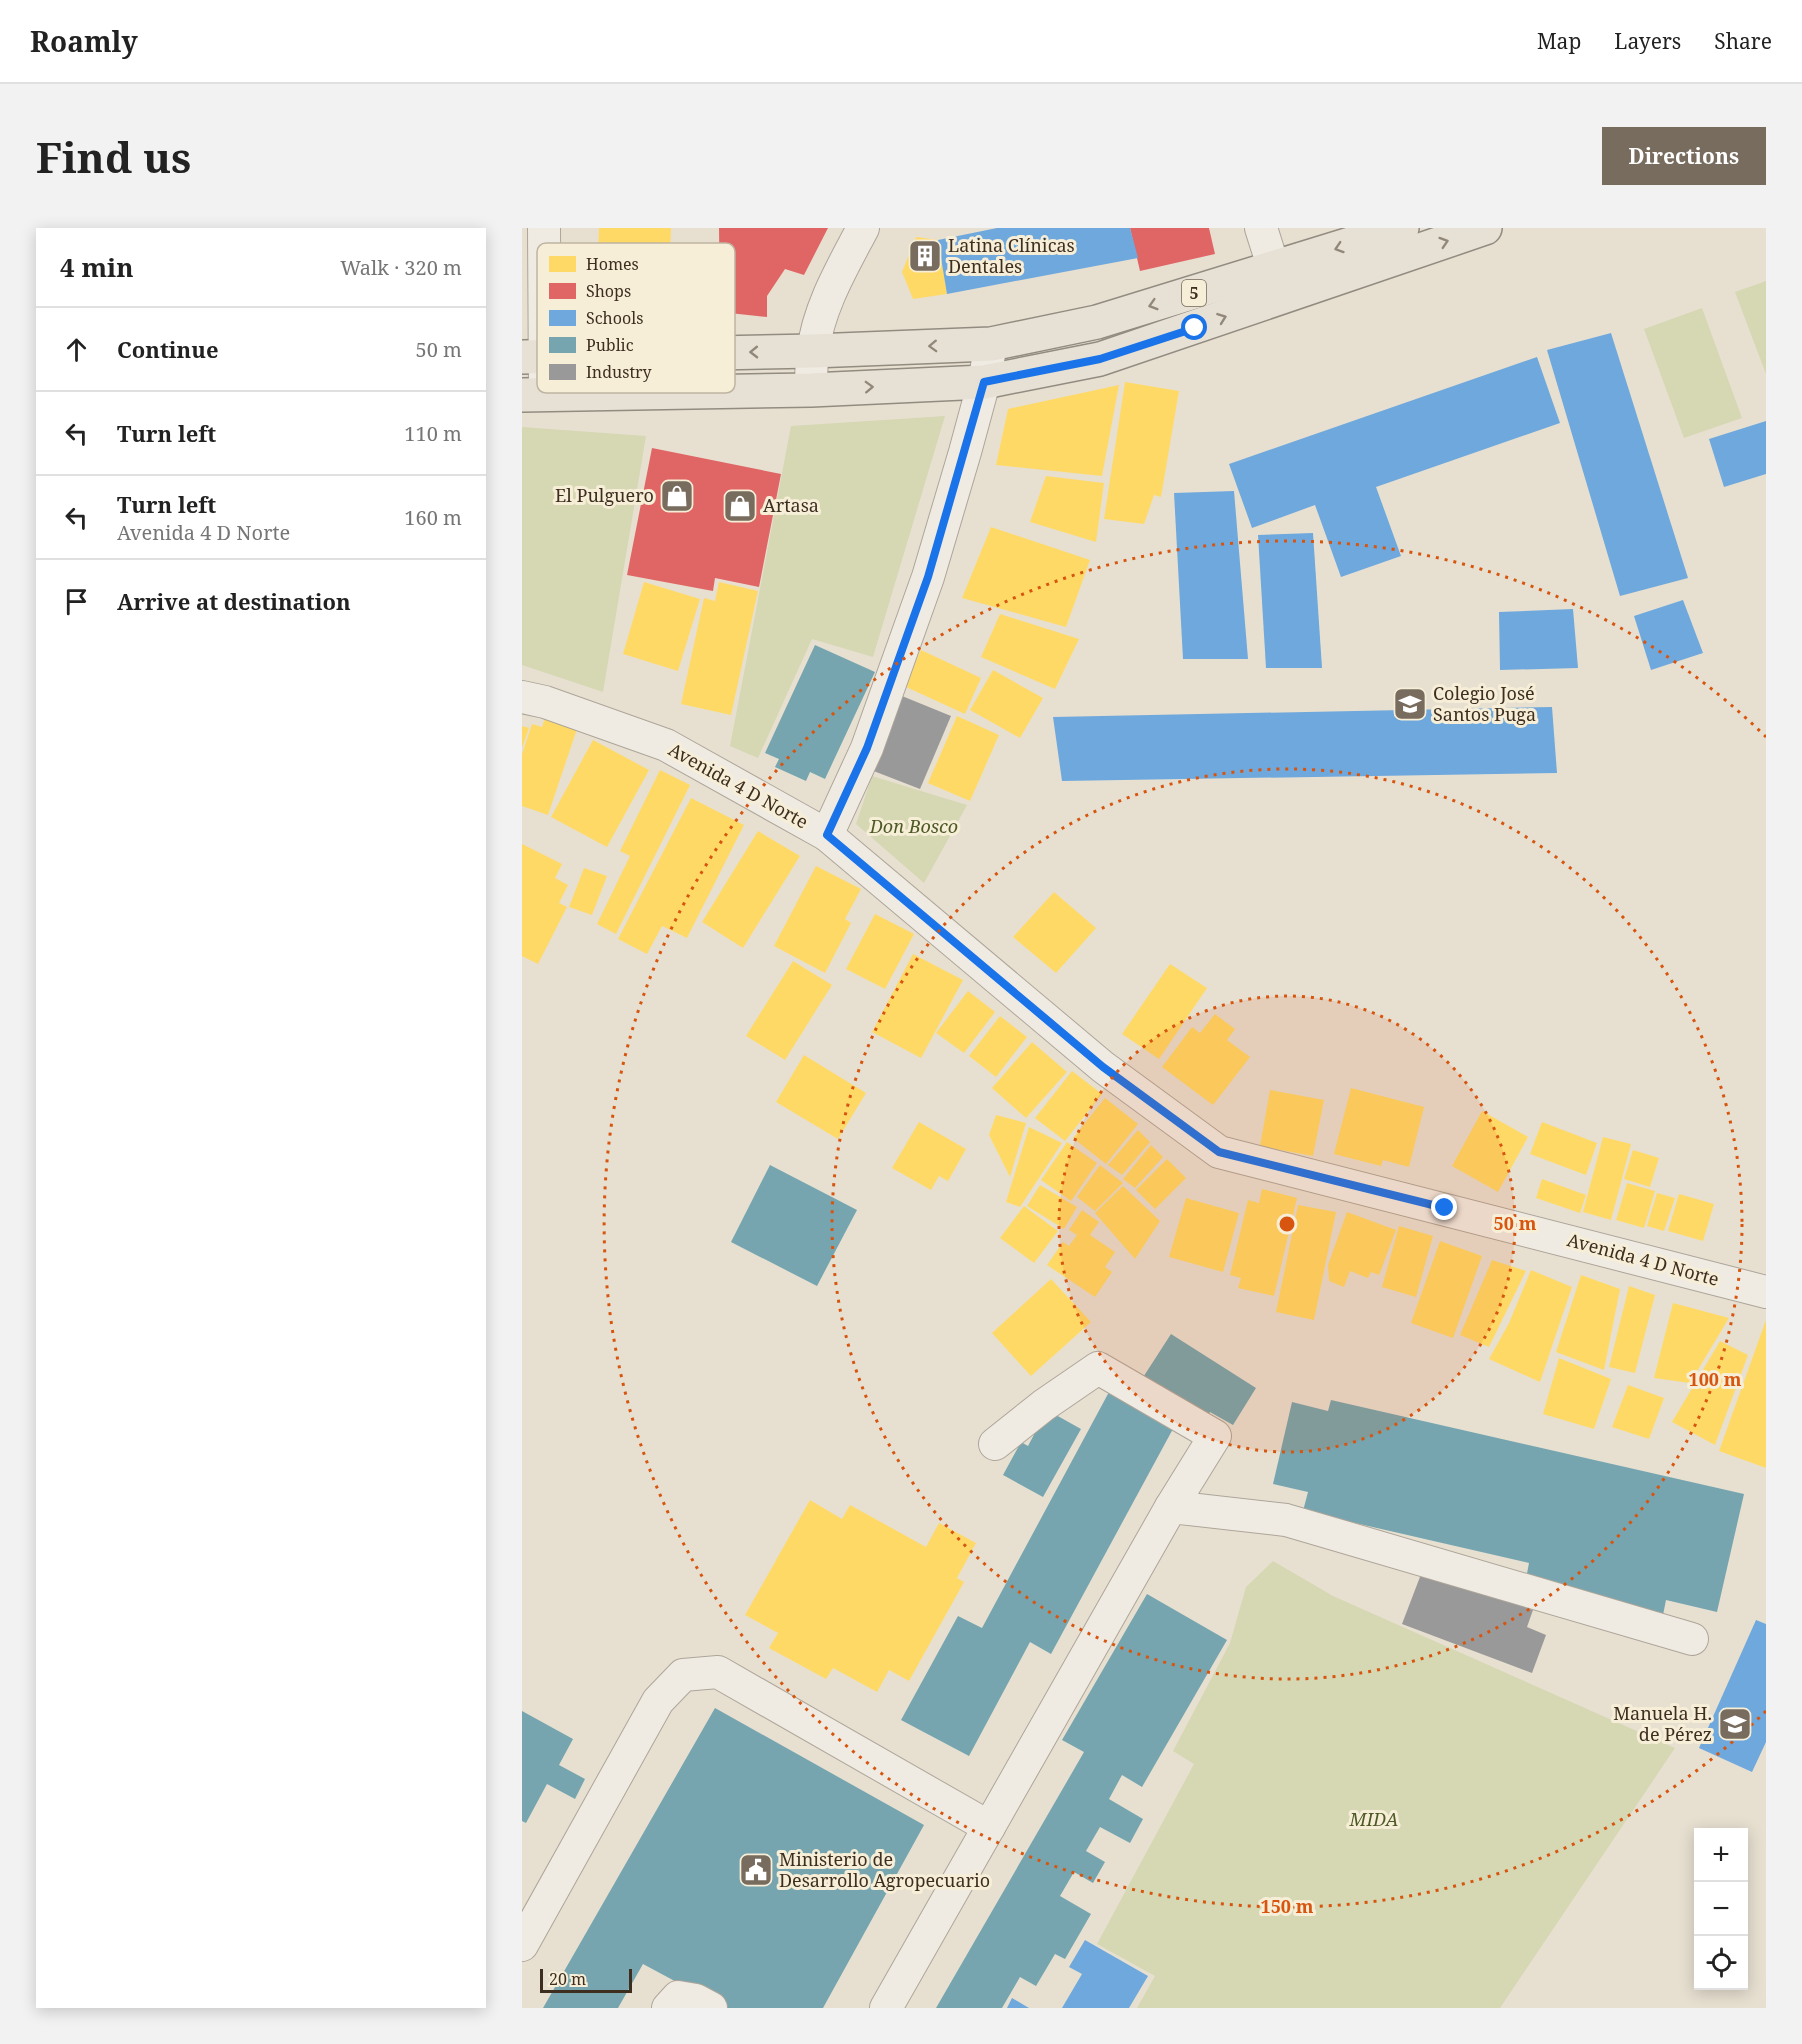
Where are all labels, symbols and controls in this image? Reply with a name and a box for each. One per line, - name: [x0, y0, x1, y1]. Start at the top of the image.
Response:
- text: Roamly: [30, 22, 138, 60]
- text: Map: [1537, 27, 1581, 55]
- text: Layers: [1614, 27, 1681, 55]
- text: Share: [1714, 27, 1772, 55]
- button: Directions: [1602, 127, 1766, 185]
- text: Find us: [36, 128, 191, 185]
- place label: Latina Clínicas Dentales: [948, 233, 1075, 278]
- one-way arrow: [1438, 237, 1448, 249]
- building icon: Latina Clínicas Dentales: [907, 238, 943, 274]
- one-way arrow: [1334, 241, 1345, 253]
- legend: [537, 243, 735, 393]
- text: 4 min: [60, 249, 134, 285]
- text: Homes: [586, 253, 639, 275]
- text: Walk · 320 m: [340, 254, 462, 281]
- text: Shops: [586, 280, 631, 302]
- road number: 5: [1182, 280, 1206, 306]
- one-way arrow: [1148, 298, 1158, 310]
- text: Schools: [586, 307, 643, 329]
- one-way arrow: [1216, 313, 1227, 326]
- route start: [1181, 314, 1207, 340]
- icon: ahead: [60, 333, 93, 366]
- text: Continue: [117, 334, 219, 364]
- text: Public: [586, 334, 634, 356]
- text: 50 m: [416, 336, 462, 363]
- one-way arrow: [928, 340, 937, 353]
- one-way arrow: [750, 346, 759, 358]
- text: Industry: [586, 361, 653, 383]
- one-way arrow: [865, 381, 874, 394]
- icon: left: [60, 417, 93, 450]
- text: Turn left: [117, 418, 216, 448]
- text: 110 m: [404, 420, 462, 447]
- shop icon: El Pulguero: [659, 478, 695, 514]
- place label: El Pulguero: [555, 483, 654, 507]
- shop icon: Artasa: [722, 488, 758, 524]
- text: Turn left: [117, 489, 216, 519]
- place label: Artasa: [763, 493, 819, 517]
- icon: left: [60, 501, 93, 534]
- text: 160 m: [404, 504, 462, 531]
- text: Avenida 4 D Norte: [117, 519, 290, 546]
- icon: arrive: [60, 585, 93, 618]
- text: Arrive at destination: [117, 586, 351, 616]
- place label: Colegio José Santos Puga: [1433, 681, 1536, 726]
- school or university icon: Colegio José Santos Puga: [1392, 686, 1428, 722]
- street label: Avenida 4 D Norte: [664, 737, 813, 833]
- park label: Don Bosco: [869, 814, 958, 838]
- route end: [1431, 1194, 1457, 1220]
- text: 50 m: [1494, 1211, 1537, 1235]
- centre of rings: [1277, 1214, 1297, 1234]
- street label: Avenida 4 D Norte: [1565, 1227, 1722, 1291]
- text: 100 m: [1689, 1367, 1742, 1391]
- place label: Manuela H. de Pérez: [1613, 1701, 1712, 1746]
- school or university icon: Manuela H. de Pérez: [1717, 1706, 1753, 1742]
- park label: MIDA: [1349, 1807, 1398, 1831]
- map controls: [1694, 1828, 1748, 1990]
- button: +: [1694, 1828, 1748, 1882]
- place label: Ministerio de Desarrollo Agropecuario: [779, 1847, 990, 1892]
- public building icon: Ministerio de Desarrollo Agropecuario: [738, 1852, 774, 1888]
- button: −: [1694, 1882, 1748, 1936]
- text: 150 m: [1261, 1894, 1314, 1918]
- button: locate: [1694, 1936, 1748, 1990]
- scale bar: [540, 1966, 632, 1994]
- text: 20 m: [549, 1968, 586, 1990]

